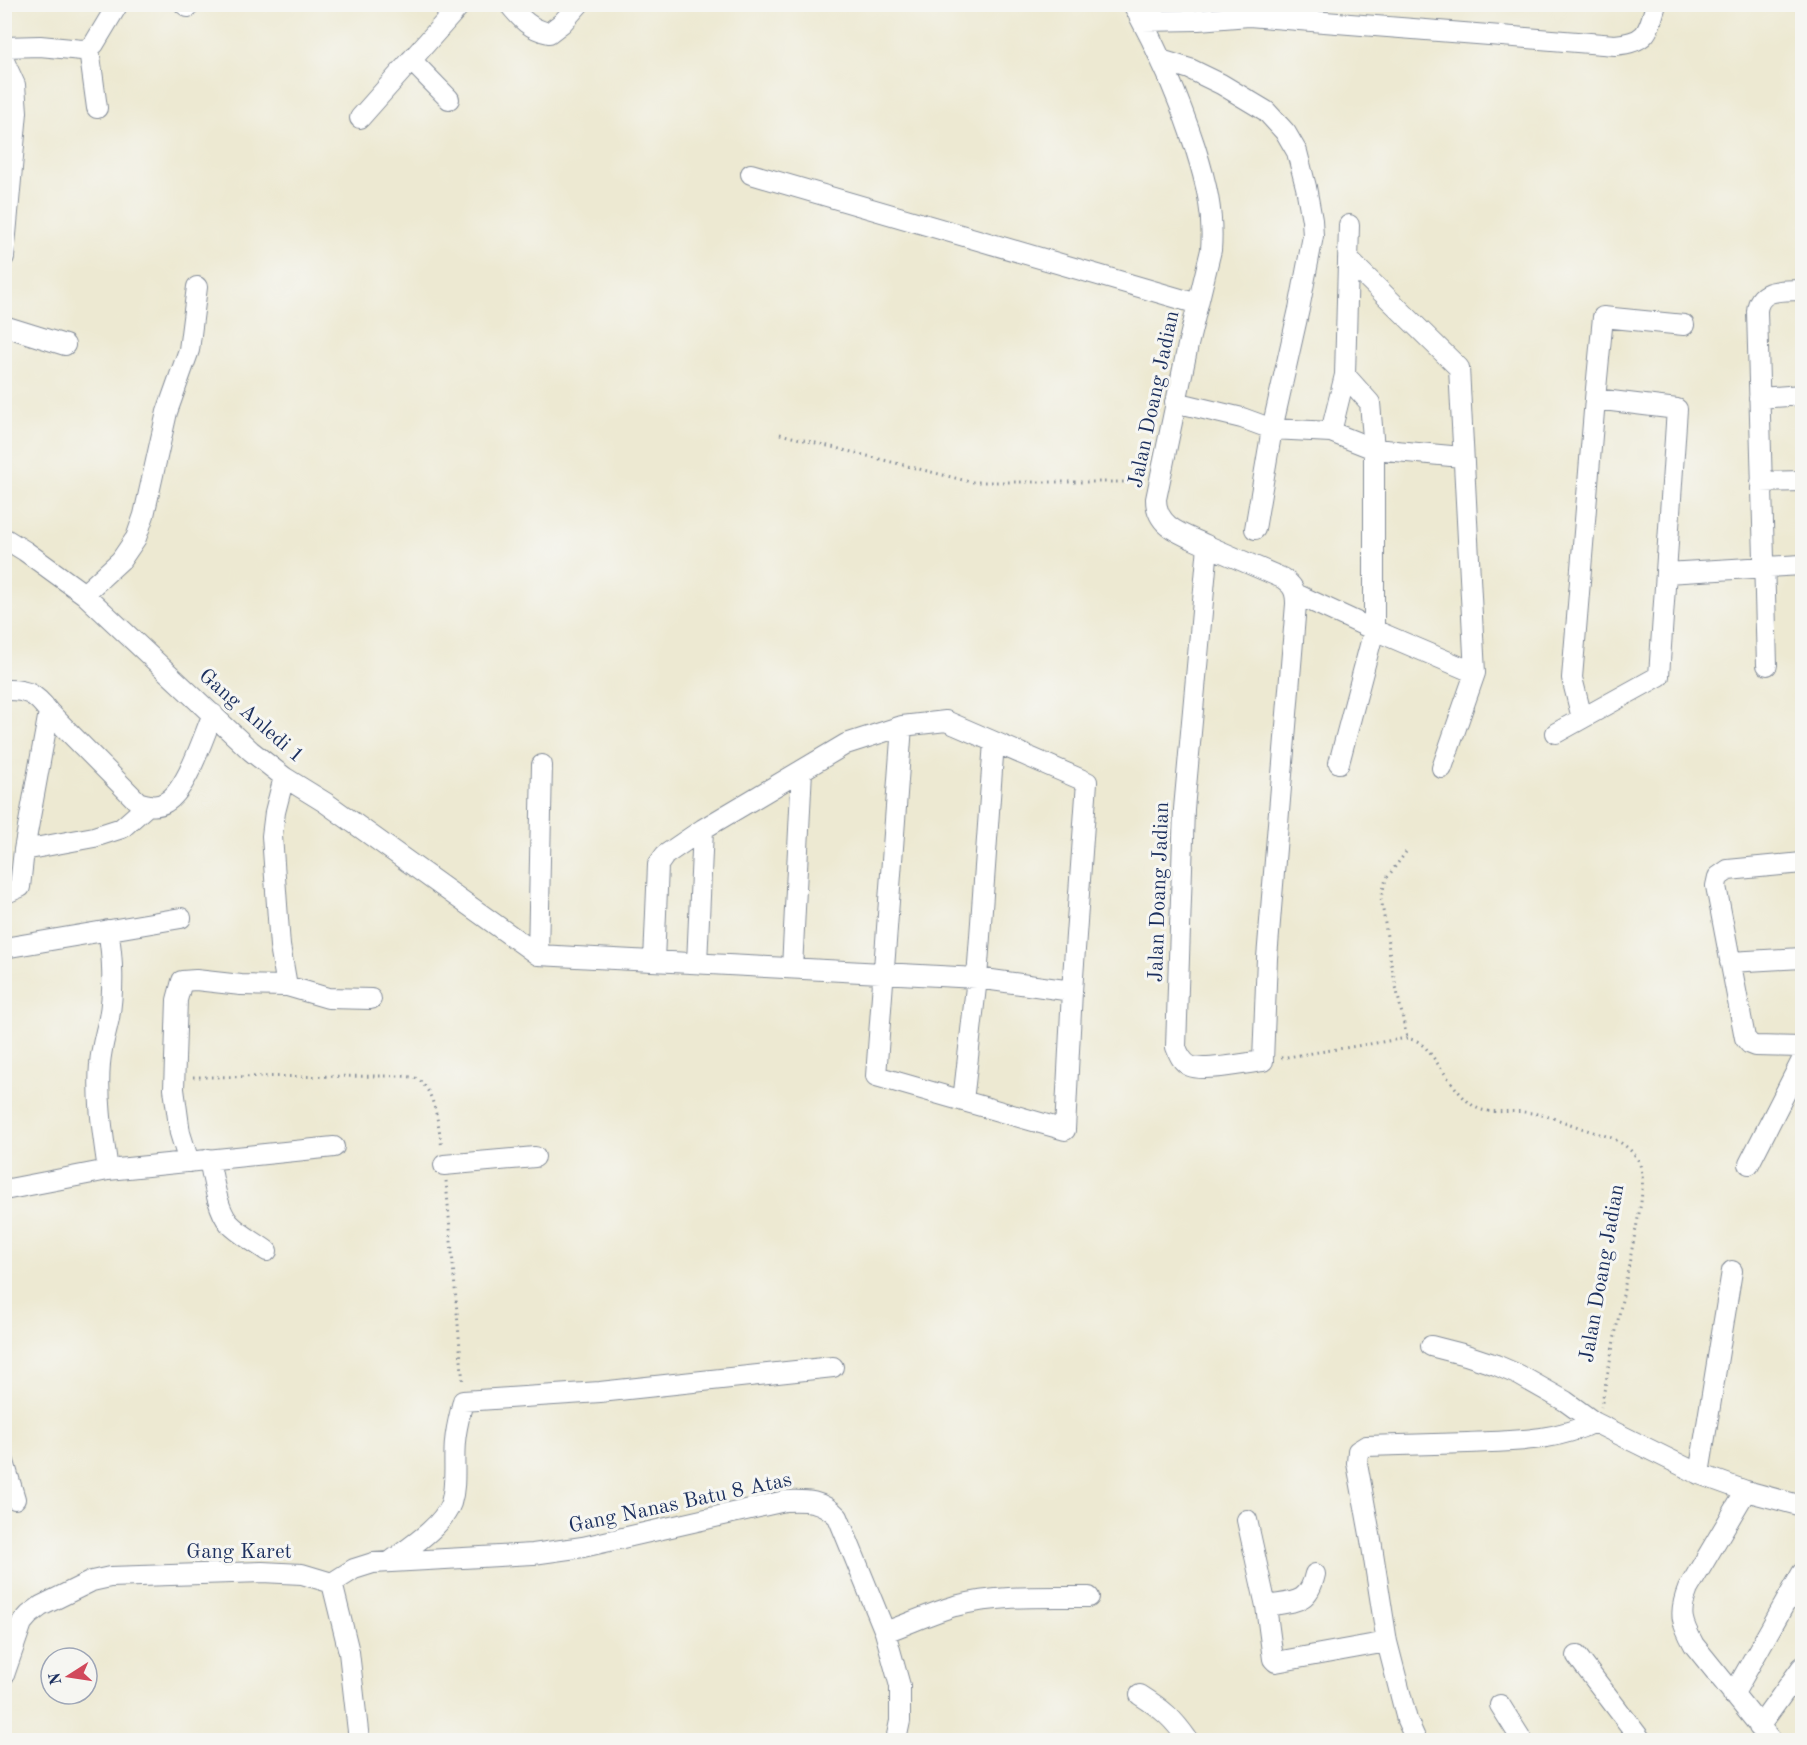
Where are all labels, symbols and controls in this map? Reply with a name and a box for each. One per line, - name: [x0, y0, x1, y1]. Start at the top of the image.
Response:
- street label: Jalan Doang Jadian: [1125, 309, 1184, 490]
- street label: Gang Anledi 1: [195, 665, 308, 767]
- street label: Jalan Doang Jadian: [1146, 801, 1173, 983]
- street label: Jalan Doang Jadian: [1576, 1182, 1629, 1364]
- street label: Gang Nanas Batu 8 Atas: [567, 1470, 794, 1537]
- street label: Gang Karet: [186, 1542, 292, 1563]
- north arrow: [39, 1646, 99, 1706]
- text: N: [47, 1670, 65, 1686]

